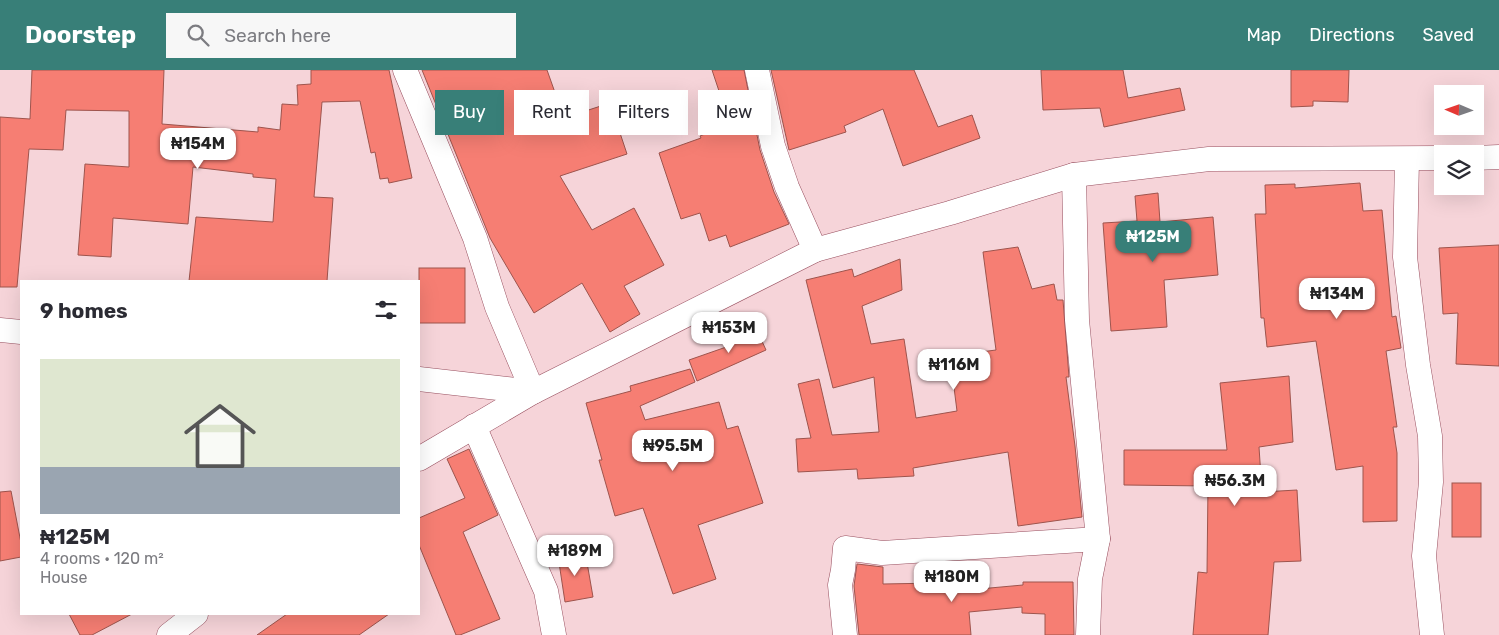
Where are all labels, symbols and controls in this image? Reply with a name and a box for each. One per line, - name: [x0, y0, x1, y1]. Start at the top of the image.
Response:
- search box: [166, 13, 516, 58]
- text: Doorstep: [25, 21, 136, 49]
- icon: search: [184, 21, 212, 49]
- text: Search here: [224, 24, 331, 47]
- text: Map: [1246, 24, 1281, 46]
- text: Directions: [1309, 24, 1395, 46]
- text: Saved: [1423, 24, 1474, 46]
- north arrow: [1434, 85, 1484, 135]
- map controls: [1434, 85, 1484, 195]
- chip: Buy: [435, 90, 504, 135]
- chip: Rent: [514, 90, 589, 135]
- chip: Filters: [599, 90, 688, 135]
- chip: New: [698, 90, 771, 135]
- pin: ₦154M: [163, 128, 233, 170]
- text: ₦154M: [171, 134, 225, 153]
- button: layers: [1434, 145, 1484, 195]
- pin: ₦125M: [1118, 220, 1188, 263]
- text: ₦125M: [1126, 227, 1180, 246]
- pin: ₦134M: [1302, 278, 1372, 320]
- text: ₦134M: [1310, 284, 1364, 303]
- icon: filters: [372, 296, 400, 324]
- text: 9 homes: [40, 298, 128, 323]
- pin: ₦153M: [694, 312, 764, 354]
- text: ₦153M: [702, 318, 756, 337]
- pin: ₦116M: [919, 348, 989, 391]
- text: ₦116M: [928, 355, 980, 374]
- icon: home: [175, 391, 265, 481]
- pin: ₦95.5M: [632, 430, 714, 472]
- text: ₦95.5M: [643, 436, 703, 455]
- pin: ₦56.3M: [1194, 464, 1276, 507]
- text: ₦56.3M: [1205, 471, 1265, 490]
- text: ₦125M: [40, 524, 110, 549]
- pin: ₦189M: [540, 534, 610, 577]
- text: ₦189M: [548, 541, 602, 560]
- text: 4 rooms · 120 m²: [40, 549, 164, 568]
- pin: ₦180M: [917, 560, 987, 603]
- text: ₦180M: [925, 567, 979, 586]
- text: House: [40, 568, 87, 587]

